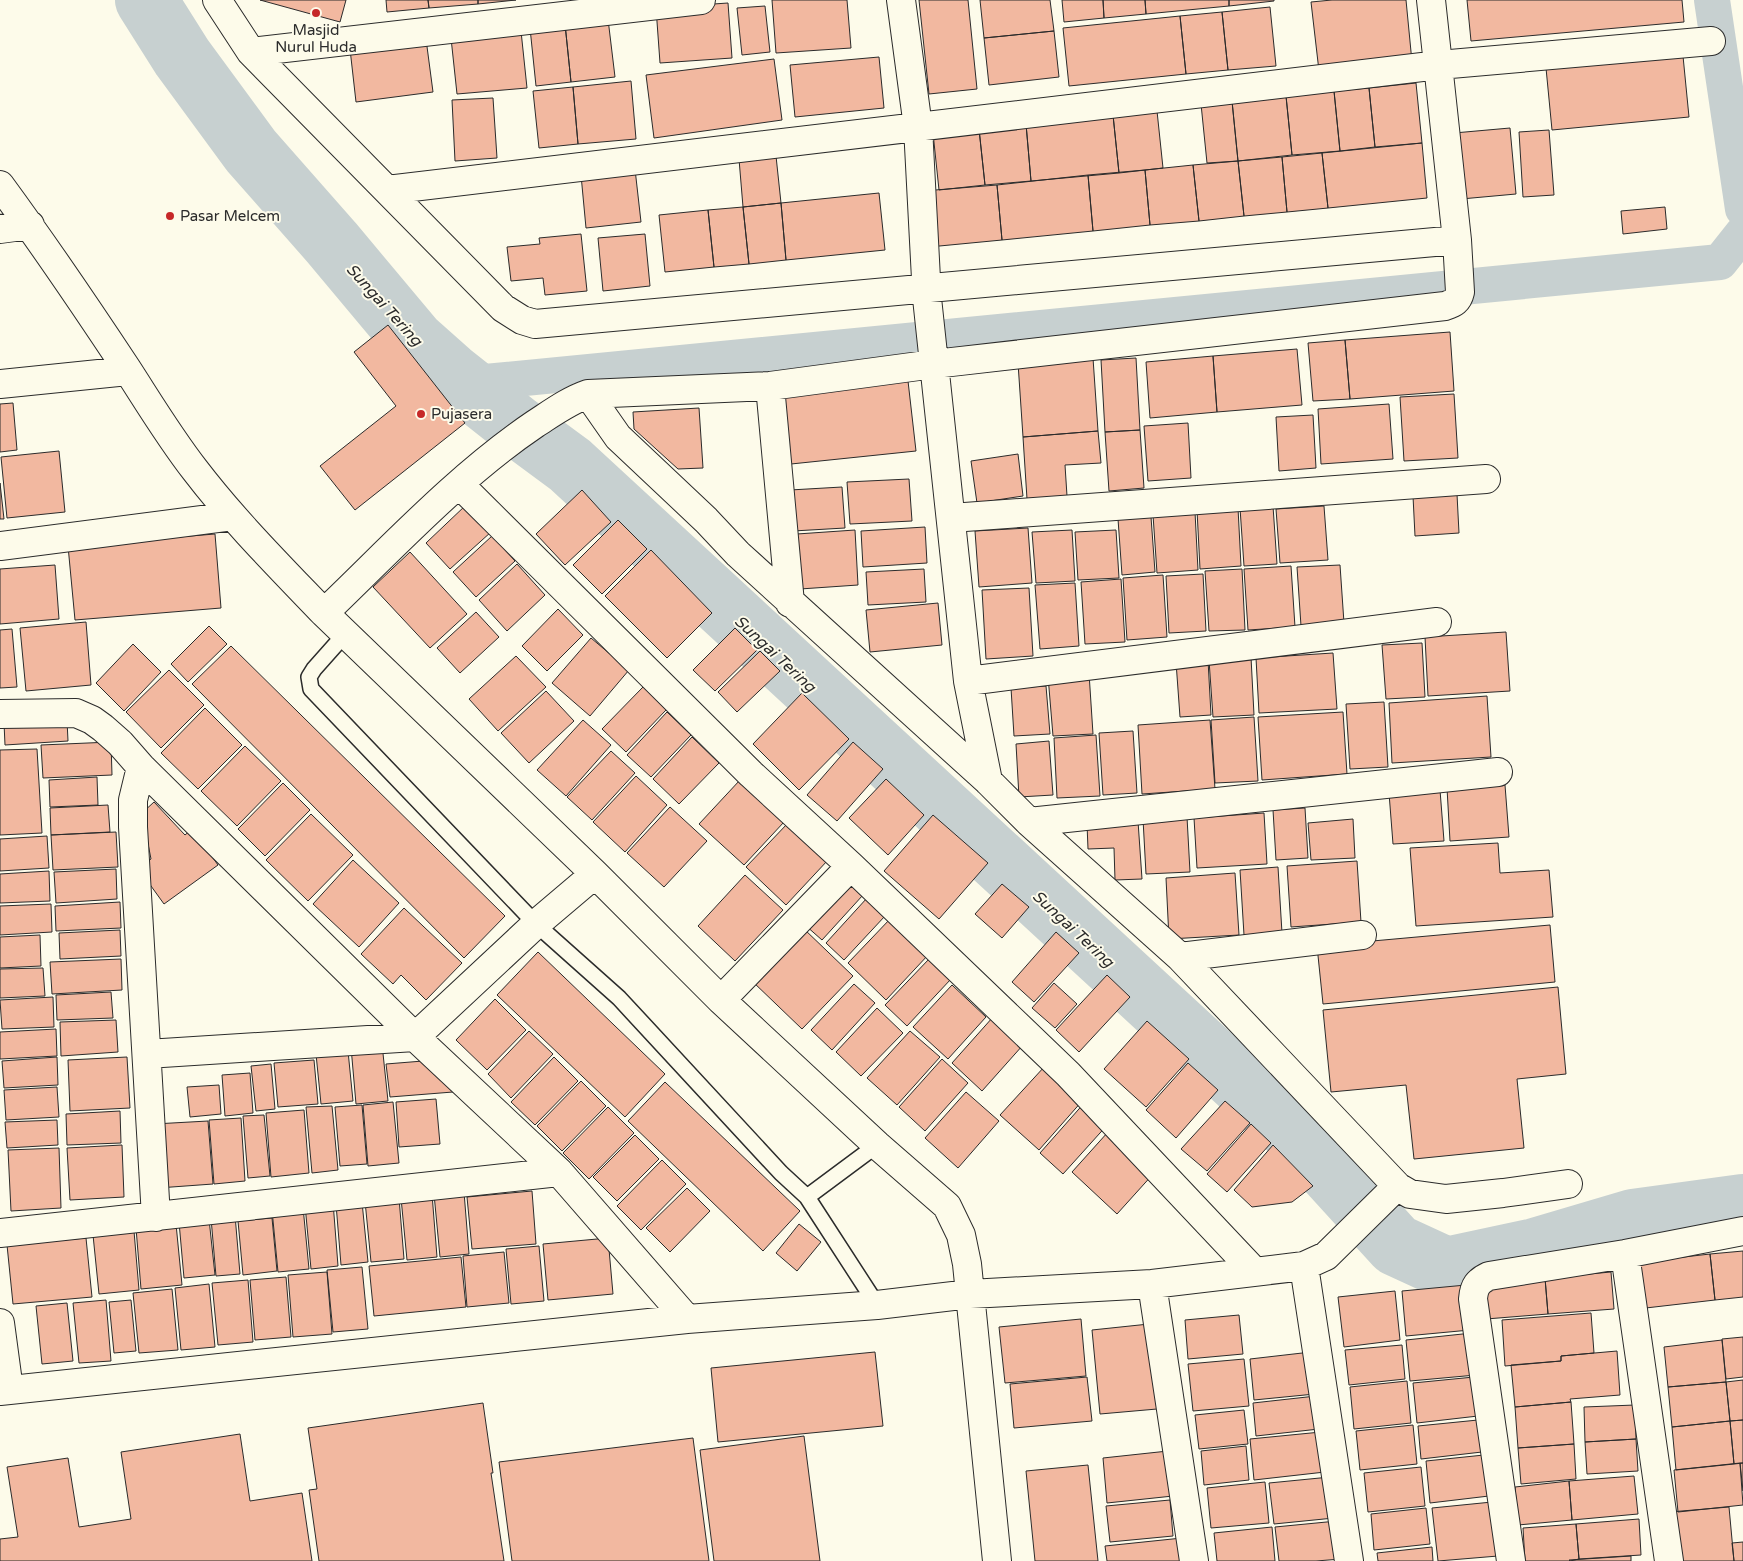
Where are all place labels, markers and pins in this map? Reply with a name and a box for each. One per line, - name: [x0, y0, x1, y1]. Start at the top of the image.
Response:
- marker: Masjid Nurul Huda: [310, 7, 322, 19]
- place label: Masjid Nurul Huda: [275, 21, 357, 56]
- place label: Pasar Melcem: [180, 207, 280, 225]
- marker: Pasar Melcem: [164, 210, 176, 222]
- place label: Pujasera: [431, 405, 492, 423]
- marker: Pujasera: [415, 408, 427, 420]

